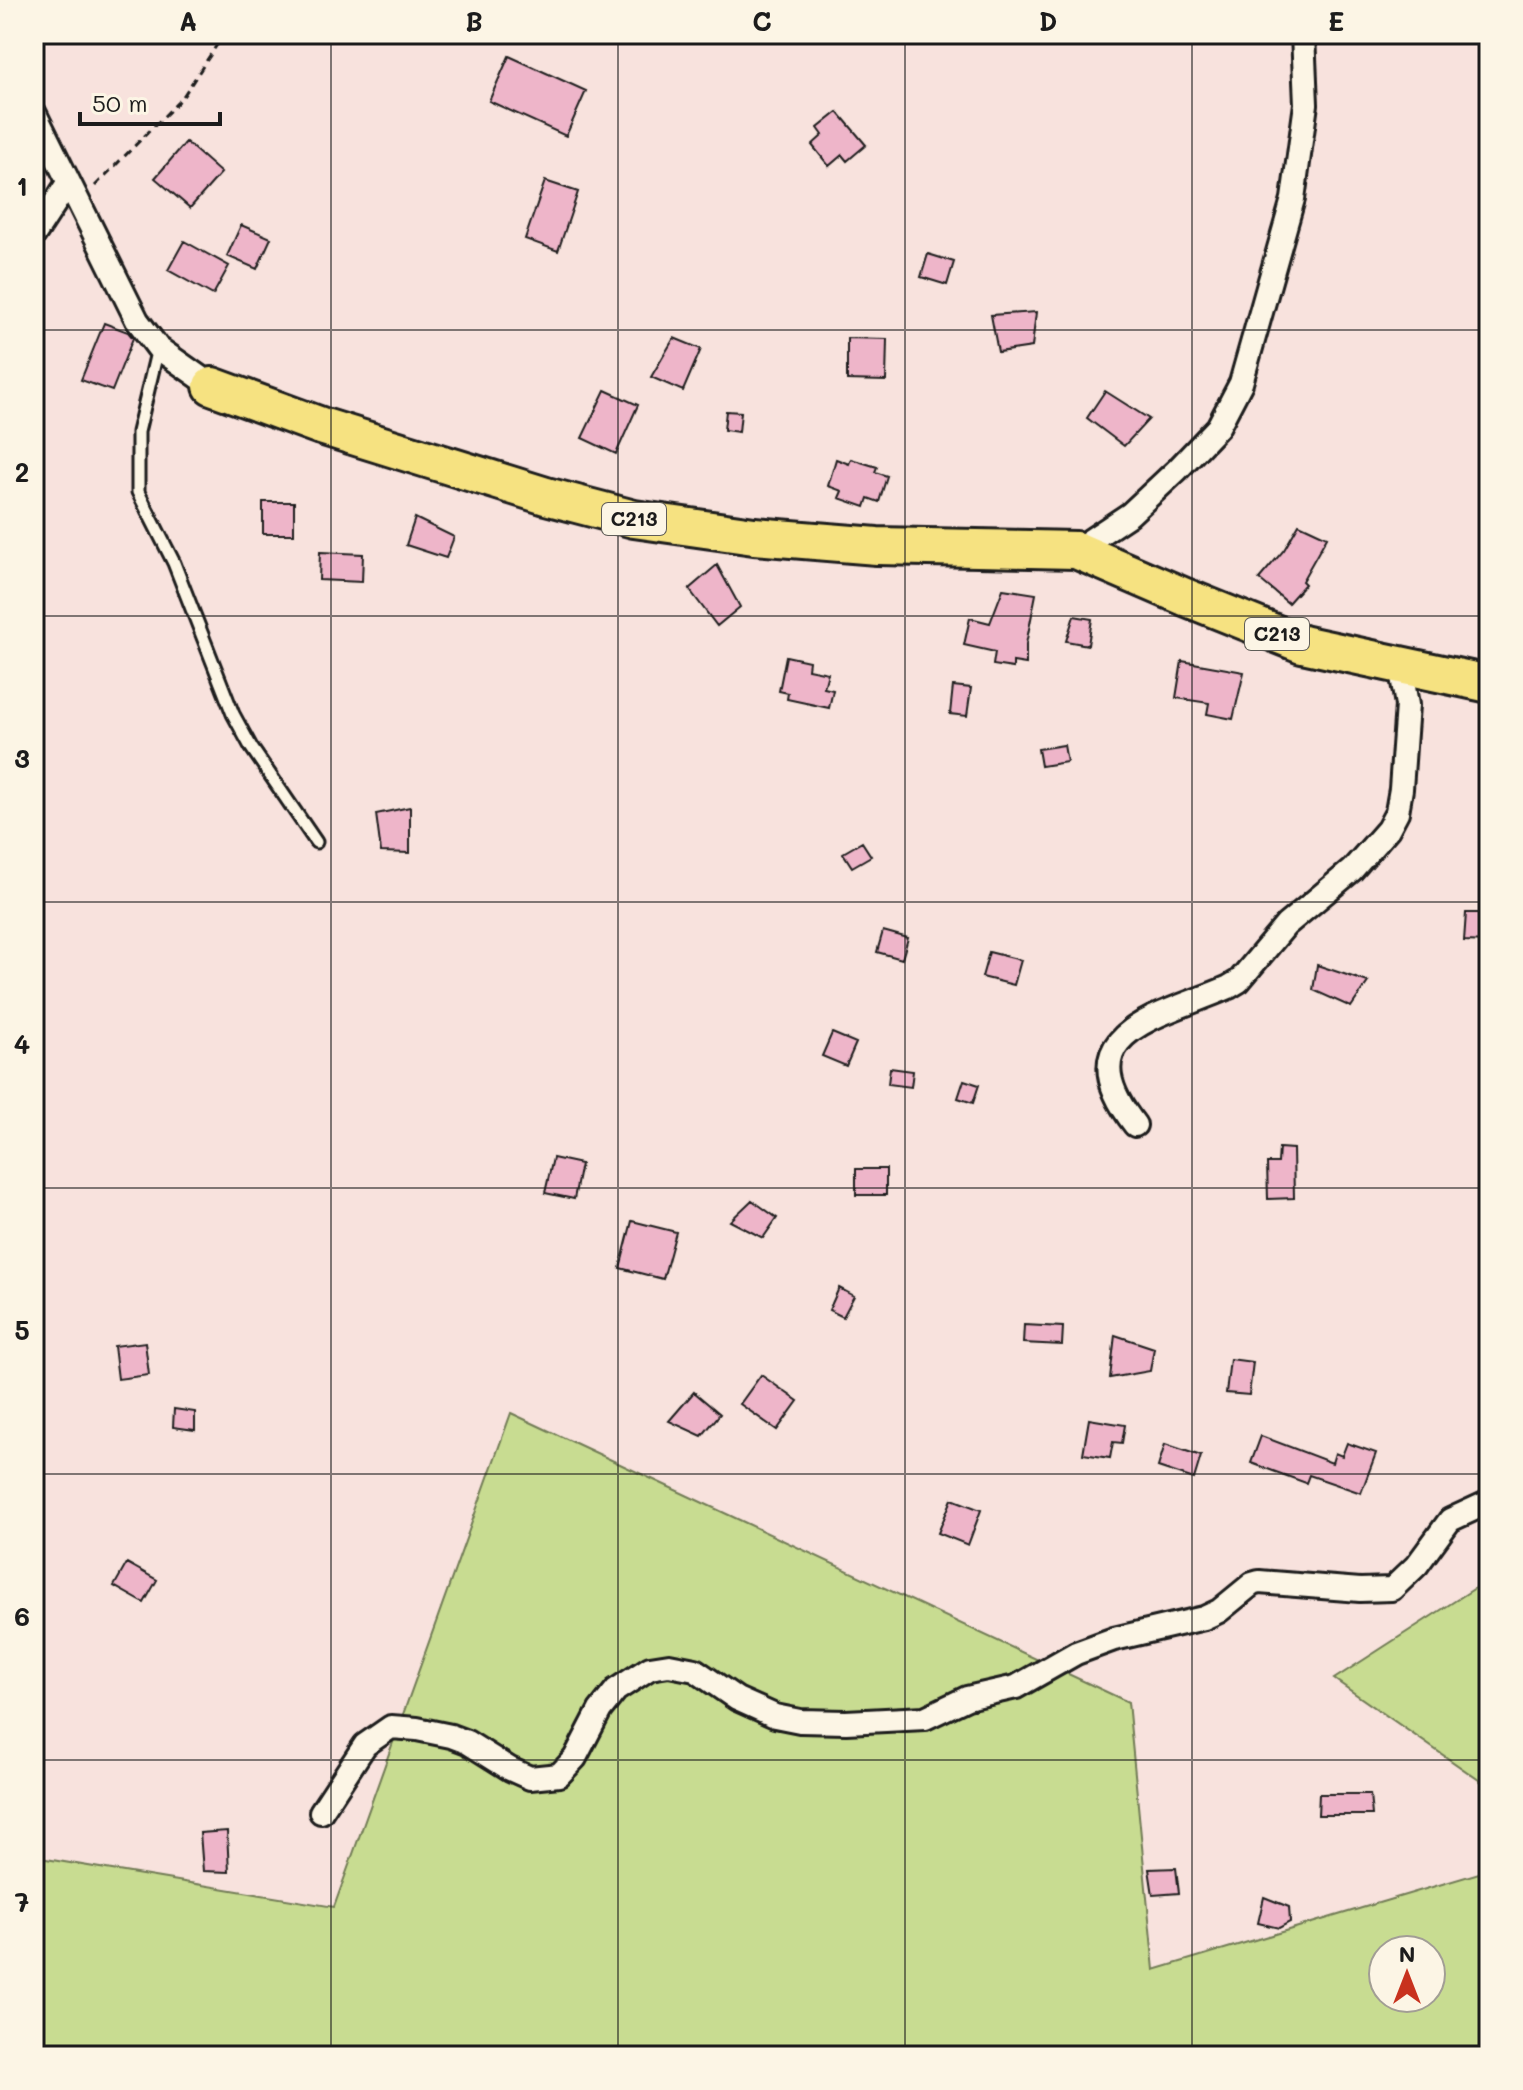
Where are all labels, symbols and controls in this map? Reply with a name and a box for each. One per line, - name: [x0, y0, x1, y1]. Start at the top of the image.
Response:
- text: A: [179, 4, 197, 38]
- text: B: [465, 4, 483, 38]
- text: C: [752, 4, 772, 38]
- text: D: [1039, 4, 1057, 38]
- text: E: [1328, 4, 1344, 38]
- scale bar: [80, 76, 220, 126]
- text: 50 m: [92, 87, 148, 118]
- text: 1: [16, 169, 28, 203]
- text: 2: [15, 455, 29, 489]
- road number: C213: [602, 503, 666, 535]
- road number: C213: [1245, 618, 1309, 650]
- text: 3: [14, 741, 30, 775]
- text: 4: [14, 1027, 30, 1061]
- text: 5: [14, 1313, 30, 1347]
- text: 6: [14, 1599, 30, 1633]
- text: 7: [15, 1885, 29, 1919]
- north arrow: [1367, 1934, 1447, 2014]
- text: N: [1399, 1939, 1415, 1968]

